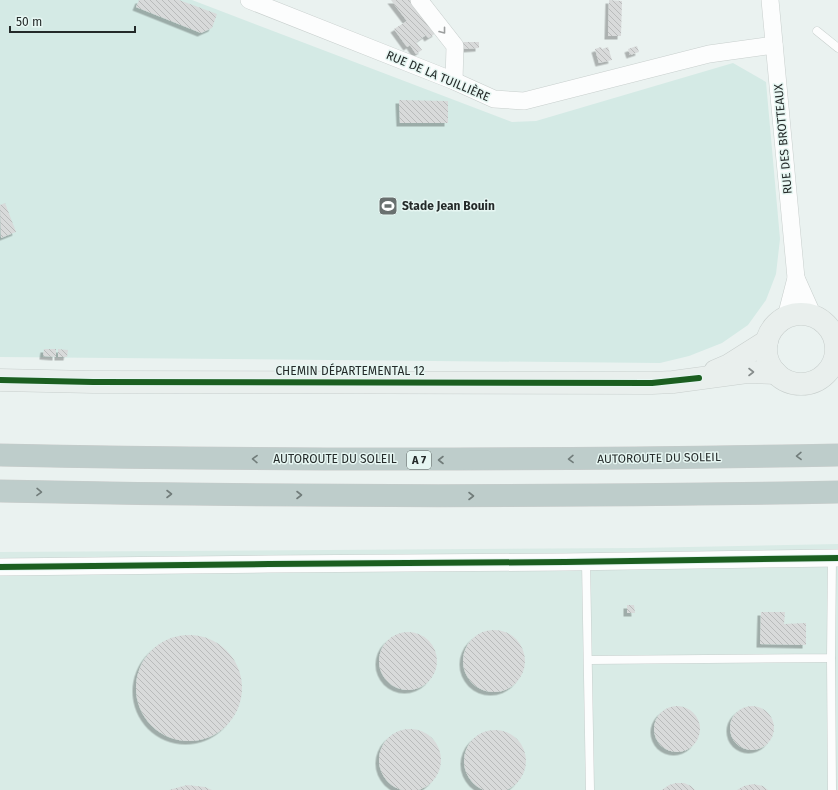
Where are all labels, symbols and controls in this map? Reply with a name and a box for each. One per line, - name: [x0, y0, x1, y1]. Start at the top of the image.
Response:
- scale bar: [10, 8, 135, 34]
- text: 50 m: [16, 15, 42, 29]
- one-way arrow: [439, 26, 446, 33]
- street label: RUE DE LA TUILLIÈRE: [384, 47, 492, 104]
- street label: RUE DES BROTTEAUX: [771, 83, 795, 195]
- sports icon: Stade Jean Bouin: [377, 195, 399, 217]
- place label: Stade Jean Bouin: [402, 199, 495, 213]
- street label: CHEMIN DÉPARTEMENTAL 12: [275, 363, 425, 378]
- one-way arrow: [748, 368, 754, 376]
- street label: AUTOROUTE DU SOLEIL: [597, 450, 721, 466]
- road number: A 7: [407, 451, 431, 469]
- street label: AUTOROUTE DU SOLEIL: [273, 452, 397, 466]
- one-way arrow: [796, 452, 802, 460]
- one-way arrow: [252, 455, 258, 463]
- one-way arrow: [568, 455, 574, 463]
- one-way arrow: [438, 456, 444, 464]
- one-way arrow: [36, 488, 42, 496]
- one-way arrow: [166, 490, 172, 498]
- one-way arrow: [296, 491, 302, 499]
- one-way arrow: [468, 492, 474, 500]

